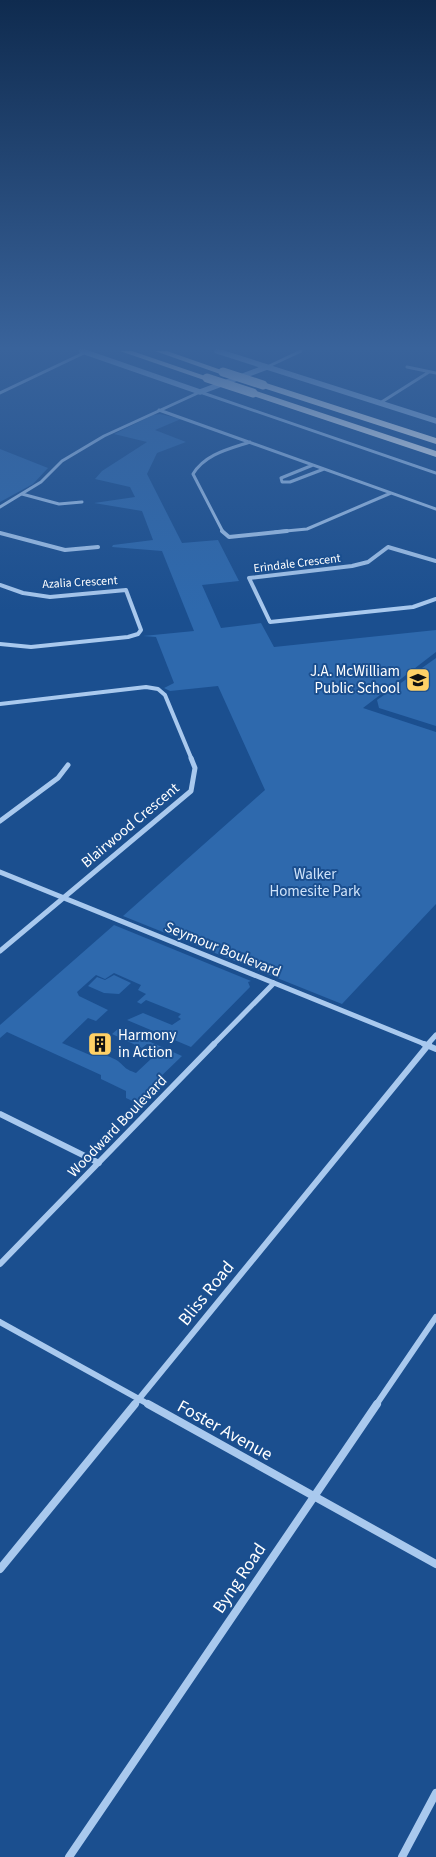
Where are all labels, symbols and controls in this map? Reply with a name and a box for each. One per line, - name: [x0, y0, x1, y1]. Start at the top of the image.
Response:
- street label: Erindale Crescent: [252, 550, 342, 577]
- street label: Azalia Crescent: [42, 572, 118, 593]
- place label: J.A. McWilliam Public School: [310, 661, 400, 699]
- school or university icon: J.A. McWilliam Public School: [405, 667, 431, 693]
- street label: Blairwood Crescent: [77, 778, 184, 873]
- park label: Walker Homesite Park: [269, 864, 361, 902]
- street label: Seymour Boulevard: [162, 917, 284, 982]
- place label: Harmony in Action: [118, 1025, 176, 1063]
- building icon: Harmony in Action: [87, 1031, 113, 1057]
- street label: Woodward Boulevard: [63, 1070, 172, 1182]
- street label: Bliss Road: [172, 1256, 240, 1331]
- street label: Foster Avenue: [172, 1394, 277, 1467]
- street label: Byng Road: [207, 1538, 272, 1618]

